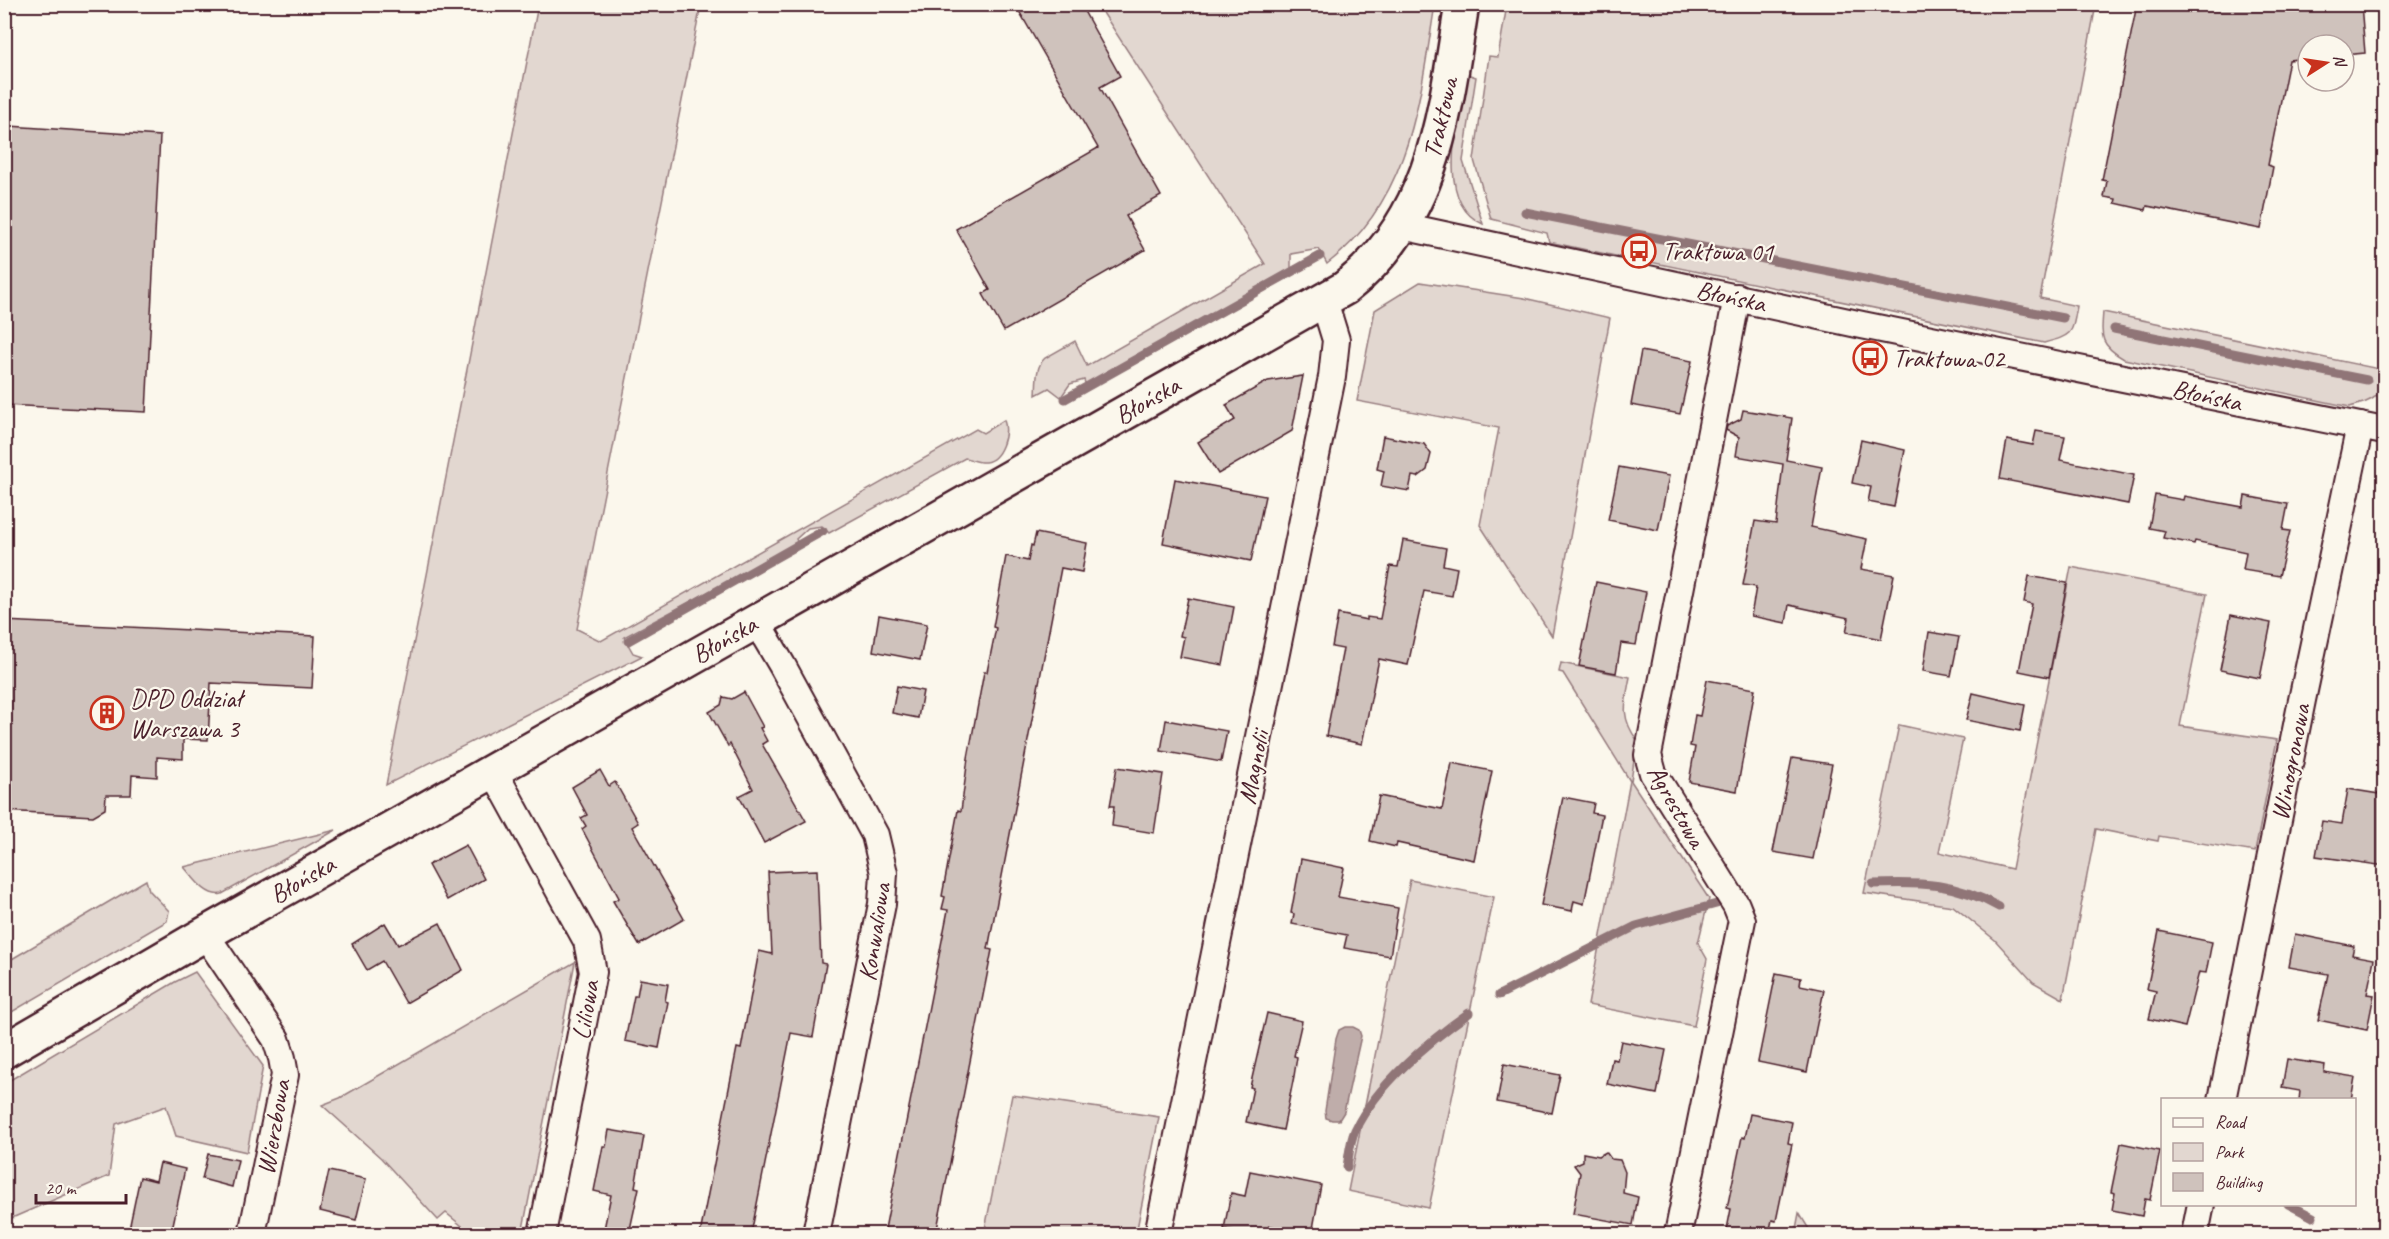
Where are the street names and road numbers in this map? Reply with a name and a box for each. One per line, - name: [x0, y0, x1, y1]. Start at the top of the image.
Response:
- street label: Traktowa: [1415, 72, 1466, 162]
- street label: Błońska: [1693, 273, 1770, 320]
- street label: Błońska: [1109, 368, 1187, 432]
- street label: Błońska: [2169, 372, 2246, 419]
- street label: Błońska: [686, 607, 764, 671]
- street label: Winogronowa: [2263, 700, 2318, 823]
- street label: Magnolii: [1230, 724, 1277, 807]
- street label: Agrestowa: [1640, 759, 1715, 856]
- street label: Błońska: [264, 847, 342, 911]
- street label: Konwaliowa: [850, 879, 899, 983]
- street label: Liliowa: [564, 976, 607, 1042]
- street label: Wierzbowa: [249, 1076, 298, 1177]

